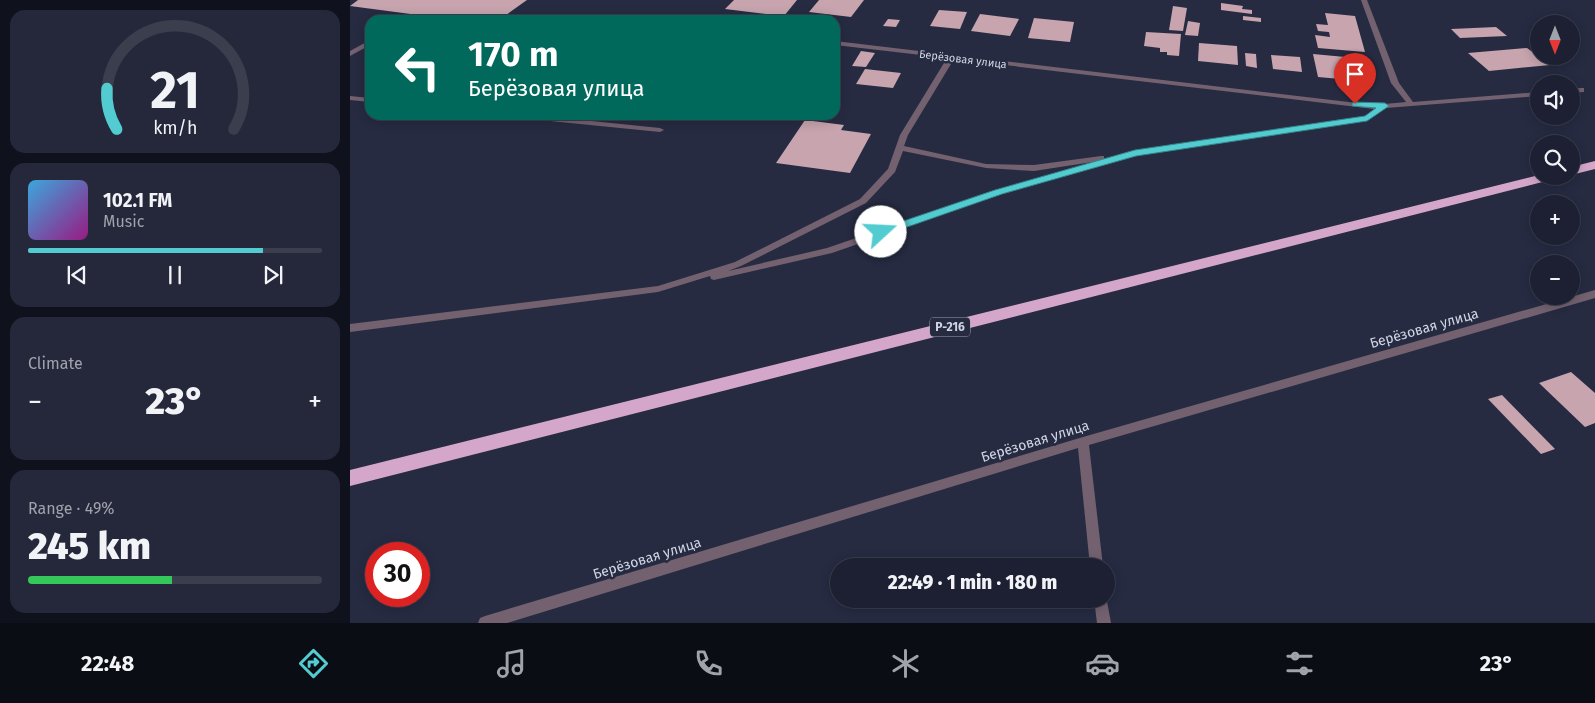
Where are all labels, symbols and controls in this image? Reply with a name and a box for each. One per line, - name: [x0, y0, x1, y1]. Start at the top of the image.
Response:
- north arrow: [1530, 15, 1580, 65]
- map controls: [1530, 15, 1580, 305]
- text: 170 m: [468, 33, 559, 75]
- icon: left: [385, 35, 450, 100]
- street label: Берёзовая улица: [918, 48, 1008, 71]
- pin: [1334, 53, 1376, 104]
- text: 21: [150, 59, 200, 122]
- icon: arrive: [1341, 60, 1369, 88]
- text: Берёзовая улица: [468, 75, 644, 102]
- button: sound: [1530, 75, 1580, 125]
- text: km/h: [153, 117, 197, 139]
- button: search: [1530, 135, 1580, 185]
- text: 102.1 FM: [103, 189, 172, 212]
- button: +: [1530, 195, 1580, 245]
- position arrow: [854, 205, 906, 257]
- text: Music: [103, 212, 144, 231]
- button: −: [1530, 255, 1580, 305]
- icon: previous: [63, 261, 91, 289]
- icon: pause: [161, 261, 189, 289]
- icon: next: [259, 261, 287, 289]
- street label: Берёзовая улица: [1368, 305, 1480, 352]
- road number: Р-216: [930, 318, 970, 337]
- text: Climate: [28, 354, 83, 373]
- text: 23°: [145, 378, 205, 424]
- text: −: [28, 385, 42, 418]
- text: +: [308, 385, 322, 418]
- street label: Берёзовая улица: [979, 417, 1091, 466]
- text: Range · 49%: [28, 499, 115, 518]
- text: 245 km: [28, 523, 151, 569]
- street label: Берёзовая улица: [591, 534, 703, 583]
- speed limit sign: 30: [365, 542, 430, 607]
- text: 22:49 · 1 min · 180 m: [888, 571, 1057, 594]
- icon: directions: [296, 646, 331, 681]
- icon: music: [494, 646, 529, 681]
- icon: phone: [691, 646, 726, 681]
- icon: climate: [888, 646, 923, 681]
- icon: car: [1085, 646, 1120, 681]
- icon: filters: [1282, 646, 1317, 681]
- text: 22:48: [81, 650, 134, 677]
- text: 23°: [1480, 650, 1514, 677]

